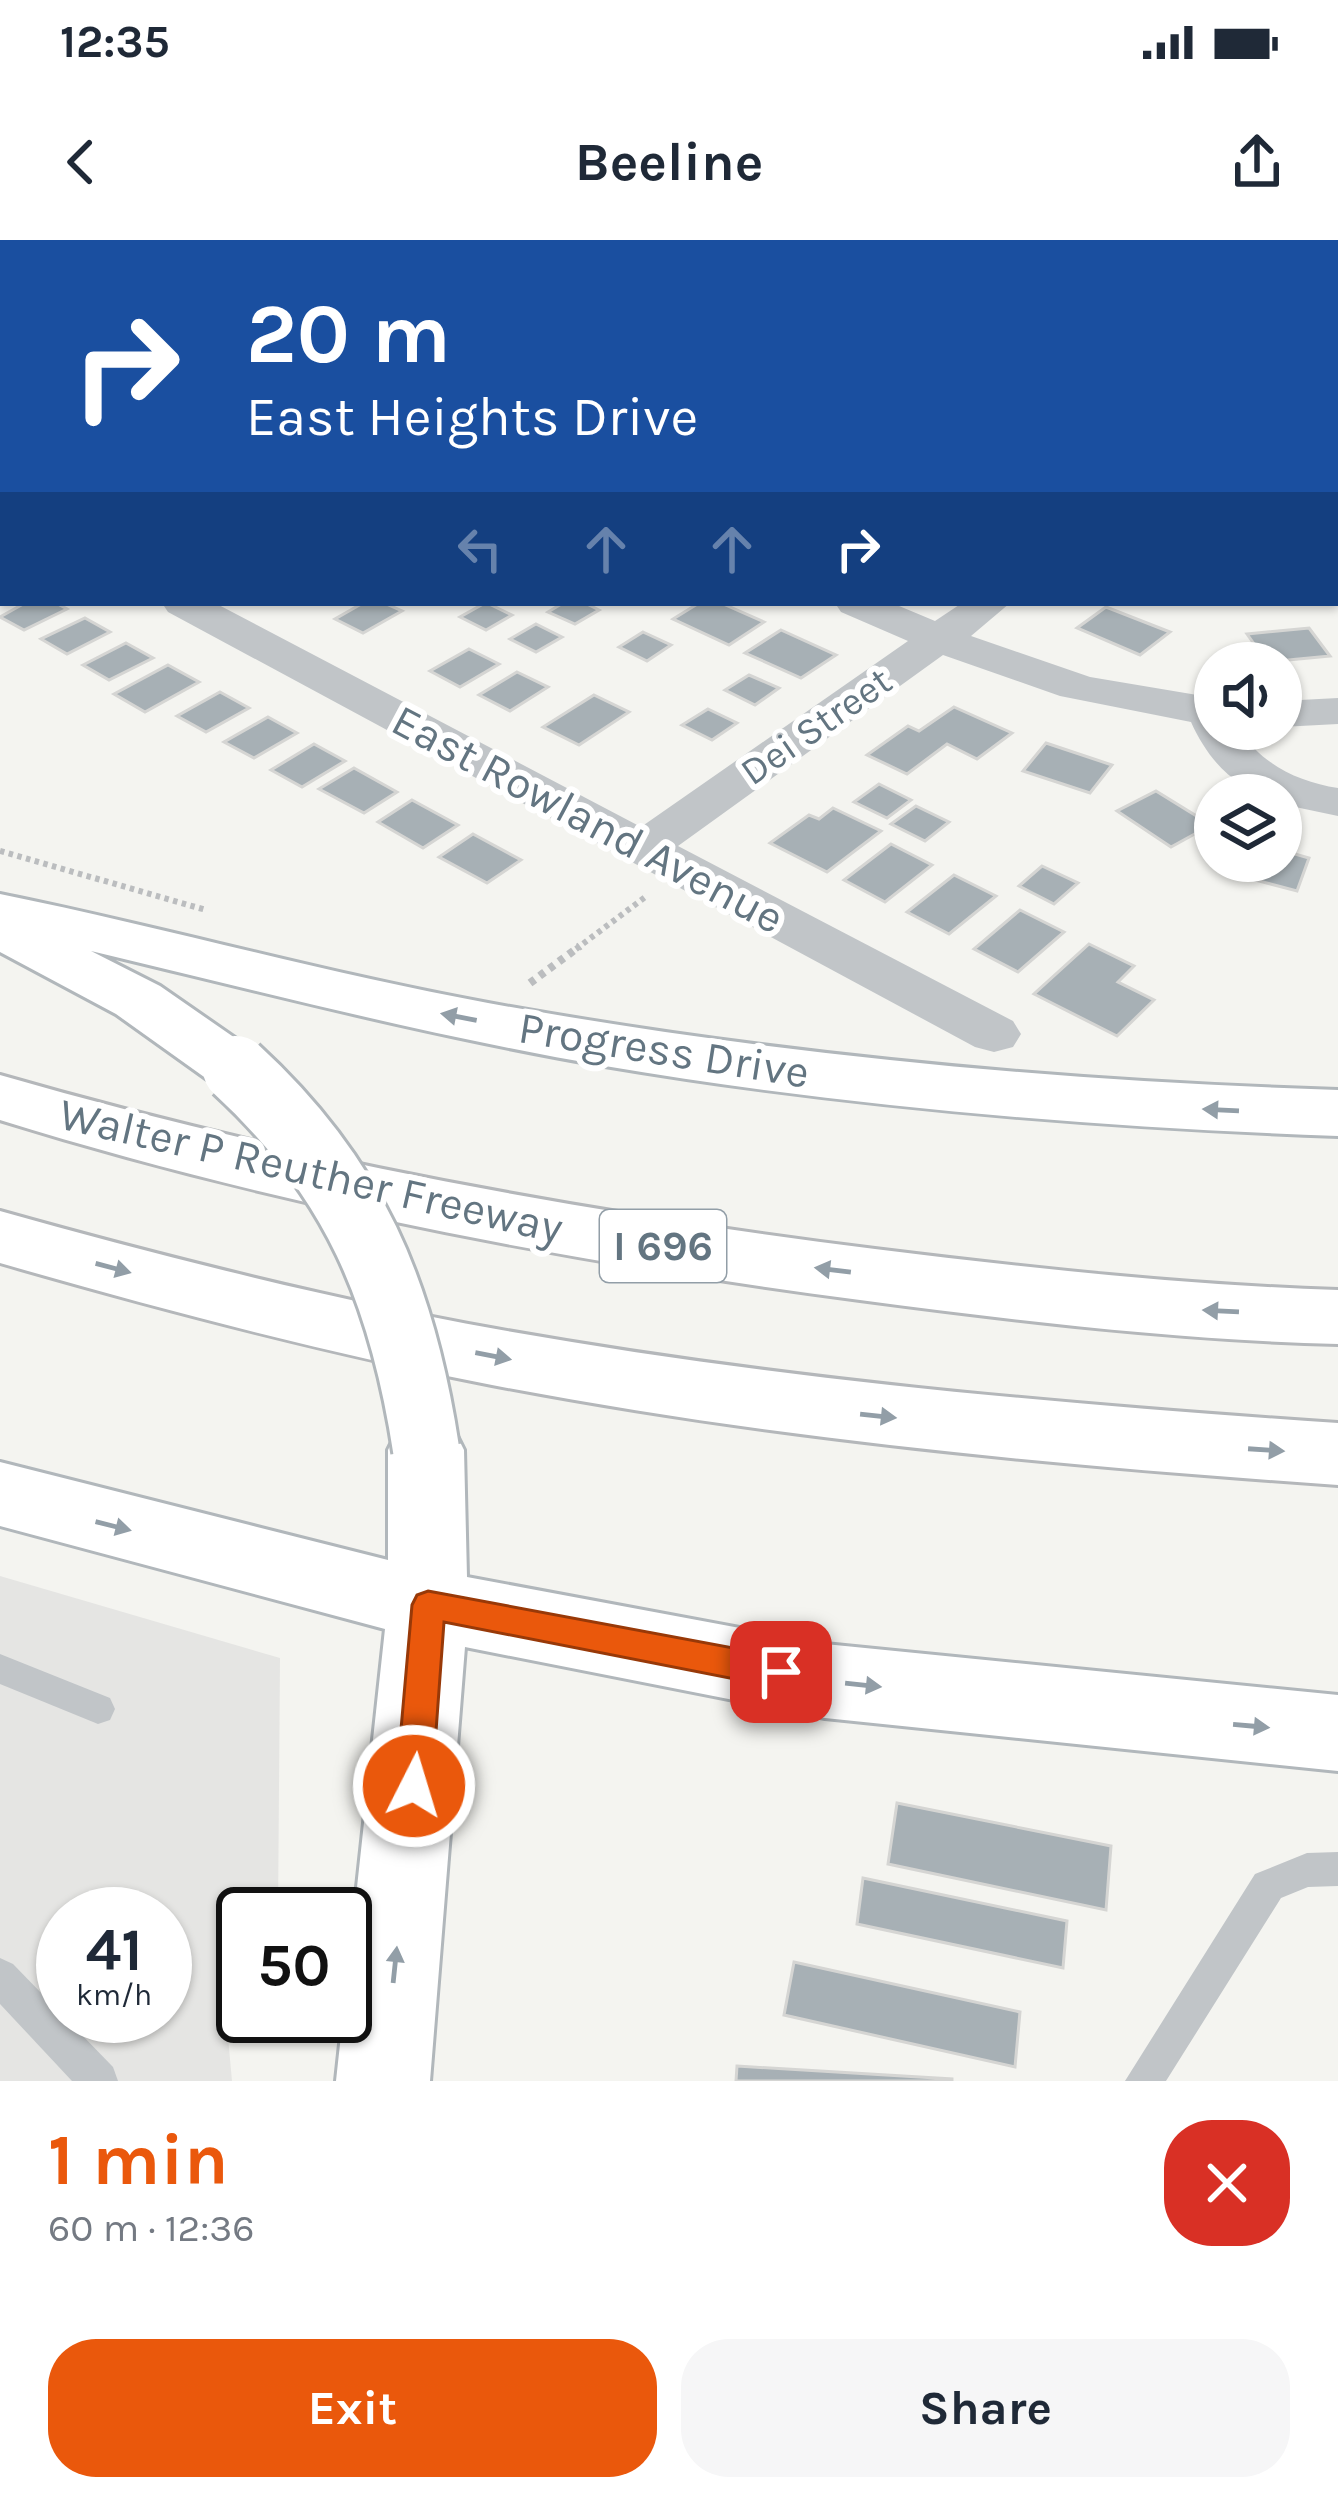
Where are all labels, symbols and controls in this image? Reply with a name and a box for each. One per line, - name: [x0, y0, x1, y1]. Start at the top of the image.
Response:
- text: 12:35: [60, 16, 170, 68]
- icon: back: [48, 129, 114, 195]
- icon: share: [1224, 129, 1290, 195]
- text: Beeline: [575, 130, 763, 194]
- text: 20 m: [246, 285, 451, 383]
- icon: right: [48, 288, 204, 444]
- text: East Heights Drive: [246, 385, 698, 449]
- icon: left: [447, 516, 513, 582]
- icon: ahead: [573, 516, 639, 582]
- icon: ahead: [699, 516, 765, 582]
- icon: right: [825, 516, 891, 582]
- map controls: [1194, 642, 1302, 882]
- button: sound: [1194, 642, 1302, 750]
- street label: Dei Street: [732, 657, 900, 795]
- street label: East Rowland Avenue: [383, 694, 793, 944]
- button: layers: [1194, 774, 1302, 882]
- street label: Progress Drive: [515, 1001, 813, 1100]
- one-way arrow: [440, 1007, 478, 1026]
- street label: Walter P Reuther Freeway: [54, 1088, 568, 1255]
- one-way arrow: [1201, 1100, 1239, 1119]
- road number: I 696: [600, 1210, 726, 1282]
- one-way arrow: [95, 1260, 132, 1279]
- one-way arrow: [814, 1260, 852, 1279]
- one-way arrow: [1201, 1301, 1239, 1320]
- one-way arrow: [474, 1347, 512, 1366]
- one-way arrow: [860, 1407, 897, 1426]
- one-way arrow: [1248, 1440, 1285, 1459]
- one-way arrow: [94, 1517, 131, 1536]
- pin: [730, 1621, 832, 1723]
- icon: arrive: [748, 1639, 814, 1705]
- one-way arrow: [845, 1676, 882, 1695]
- one-way arrow: [1233, 1717, 1270, 1736]
- position arrow: [351, 1723, 477, 1849]
- speed limit sign: 50: [216, 1887, 372, 2043]
- text: 41: [85, 1915, 143, 1985]
- one-way arrow: [386, 1946, 405, 1983]
- text: km/h: [76, 1977, 152, 2013]
- text: 1 min: [48, 2118, 229, 2202]
- button: close: [1164, 2120, 1290, 2246]
- text: 60 m · 12:36: [48, 2205, 255, 2251]
- button: Exit: [48, 2339, 657, 2477]
- button: Share: [681, 2339, 1290, 2477]

